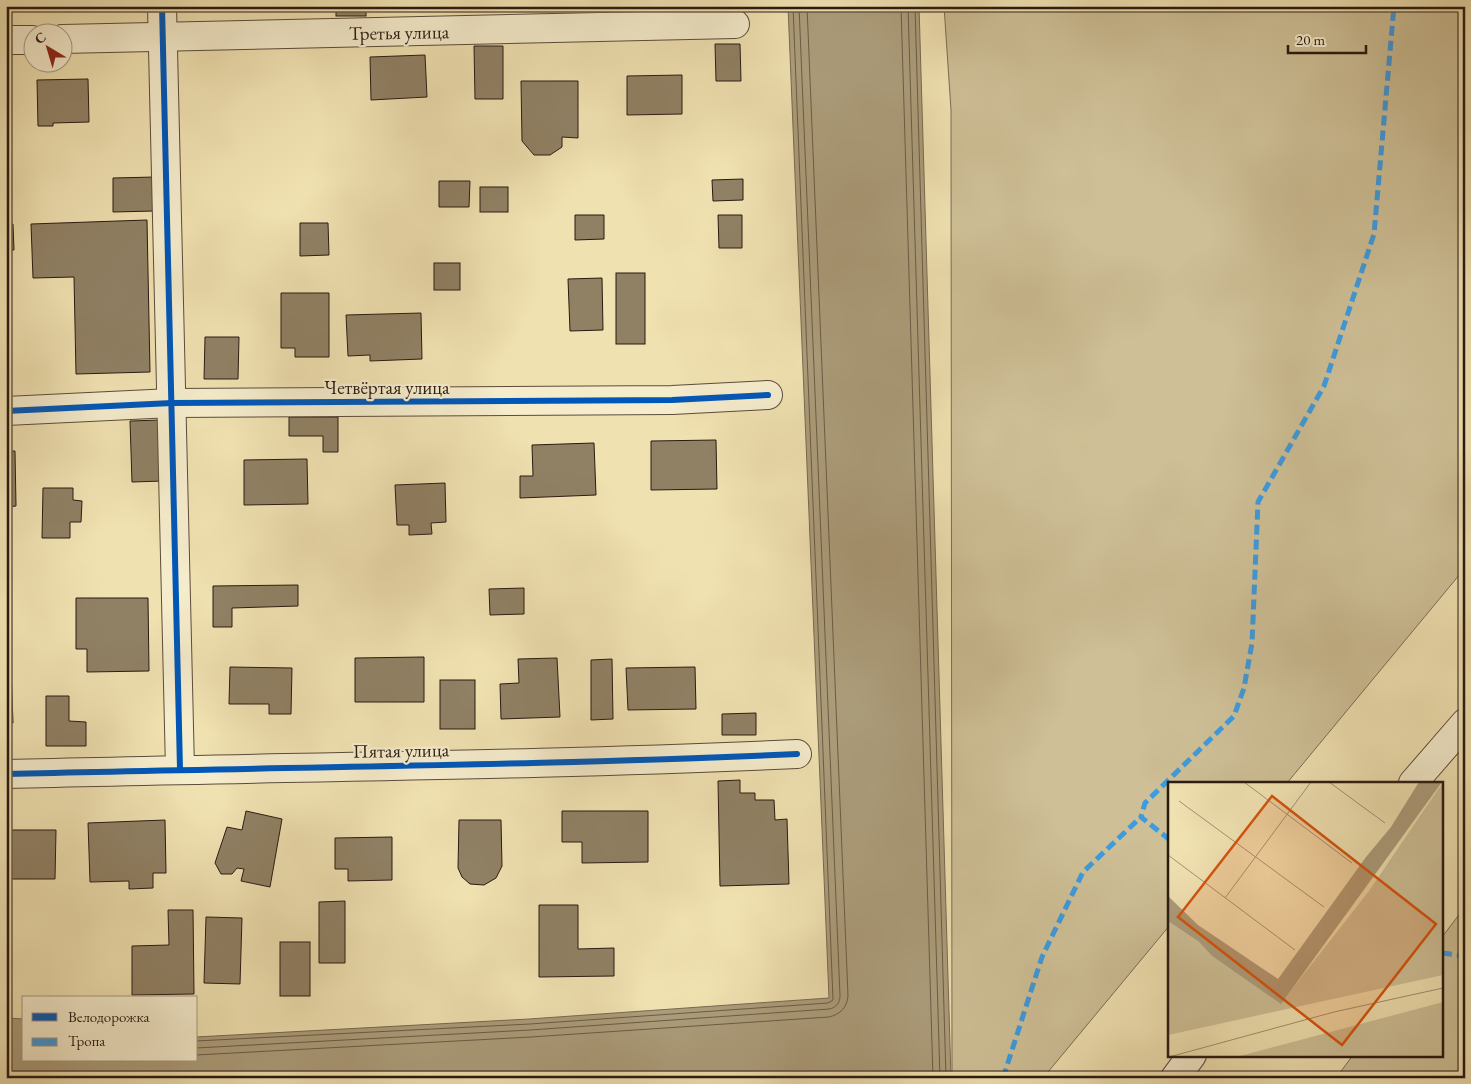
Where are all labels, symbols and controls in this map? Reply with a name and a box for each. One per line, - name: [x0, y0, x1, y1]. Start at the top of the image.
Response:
- street label: Третья улица: [349, 19, 450, 46]
- north arrow: [22, 22, 72, 72]
- scale bar: [1288, 22, 1366, 54]
- text: С: [31, 28, 50, 48]
- text: 20 m: [1296, 30, 1325, 49]
- street label: Четвёртая улица: [324, 375, 450, 400]
- street label: Пятая улица: [353, 737, 450, 764]
- inset map: [1168, 782, 1444, 1056]
- legend: [22, 996, 198, 1062]
- text: Велодорожка: [68, 1007, 149, 1026]
- text: Тропа: [68, 1031, 105, 1050]

